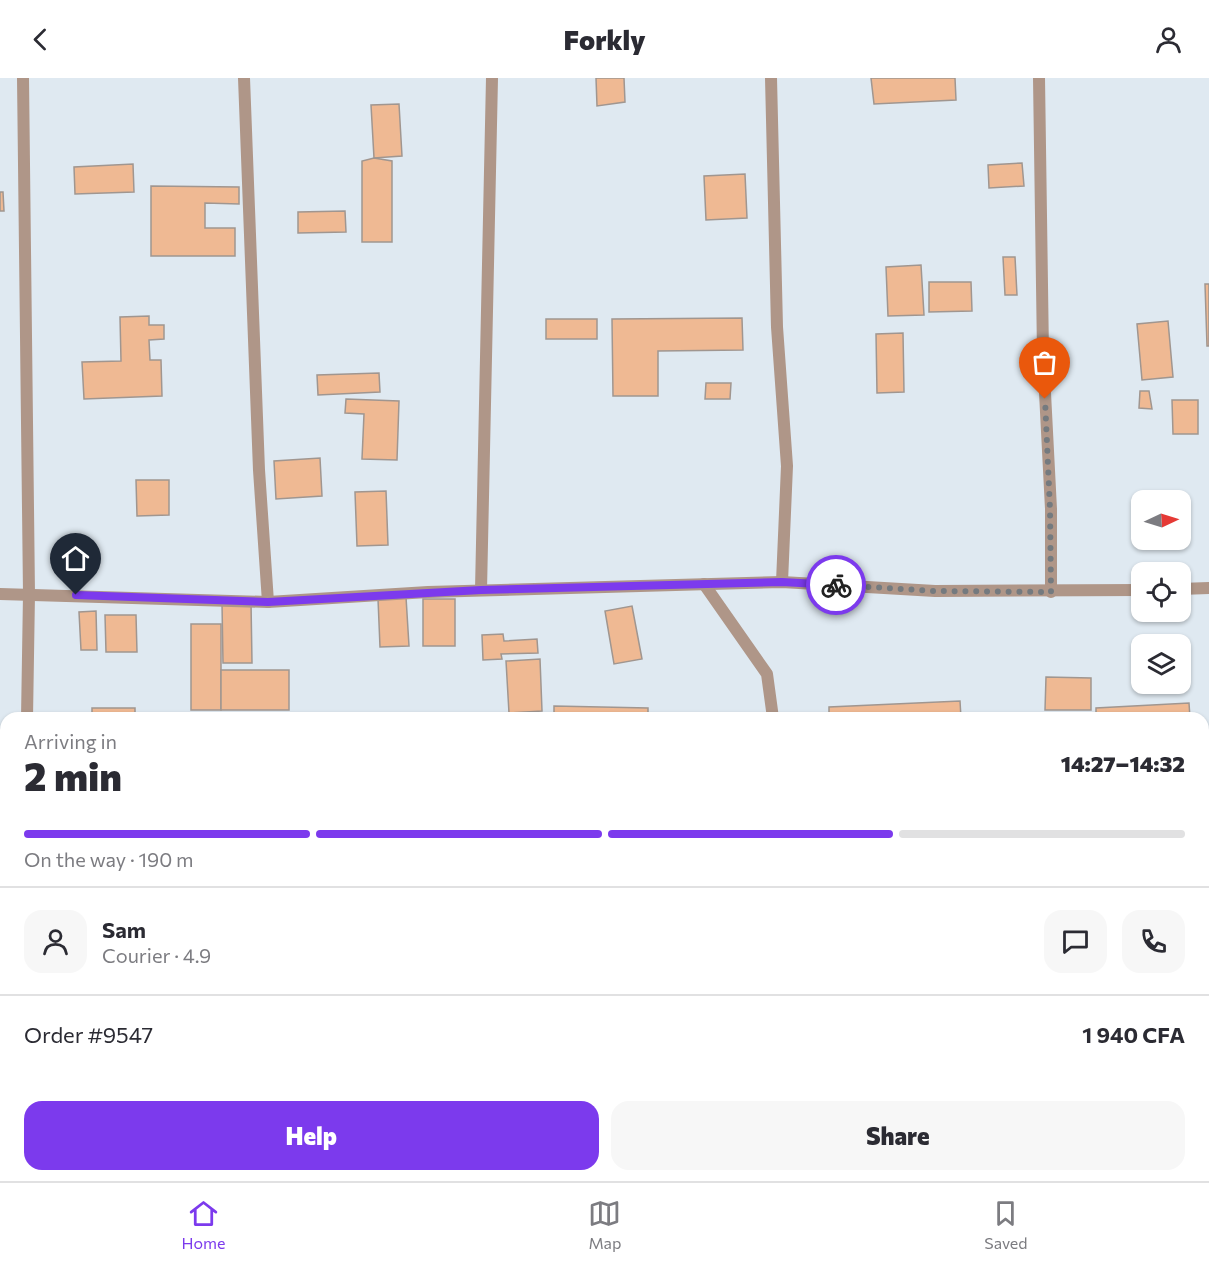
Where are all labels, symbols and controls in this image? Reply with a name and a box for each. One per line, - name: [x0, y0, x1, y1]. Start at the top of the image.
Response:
- icon: back: [24, 23, 57, 56]
- text: Forkly: [564, 23, 645, 56]
- icon: person: [1152, 23, 1185, 56]
- pin: [1019, 337, 1070, 399]
- icon: bag: [1028, 346, 1061, 379]
- north arrow: [1131, 490, 1191, 550]
- map controls: [1131, 490, 1191, 694]
- pin: [50, 533, 101, 595]
- icon: home: [59, 542, 92, 575]
- courier: [806, 555, 866, 615]
- button: locate: [1131, 562, 1191, 622]
- icon: bike: [820, 569, 853, 602]
- button: layers: [1131, 634, 1191, 694]
- text: Arriving in: [24, 729, 117, 753]
- text: 14:27–14:32: [1061, 750, 1185, 777]
- text: 2 min: [24, 751, 122, 799]
- text: On the way · 190 m: [24, 847, 193, 871]
- button: person: [24, 910, 87, 973]
- button: chat: [1044, 910, 1107, 973]
- button: phone: [1122, 910, 1185, 973]
- text: Sam: [102, 916, 146, 943]
- text: Courier · 4.9: [102, 943, 211, 967]
- text: Order #9547: [24, 1021, 153, 1048]
- text: 1 940 CFA: [1082, 1021, 1185, 1048]
- button: Help: [24, 1101, 599, 1170]
- button: Share: [611, 1101, 1185, 1170]
- tab: Home: [181, 1197, 225, 1252]
- tab: Map: [588, 1197, 621, 1252]
- tab: Saved: [984, 1197, 1028, 1252]

